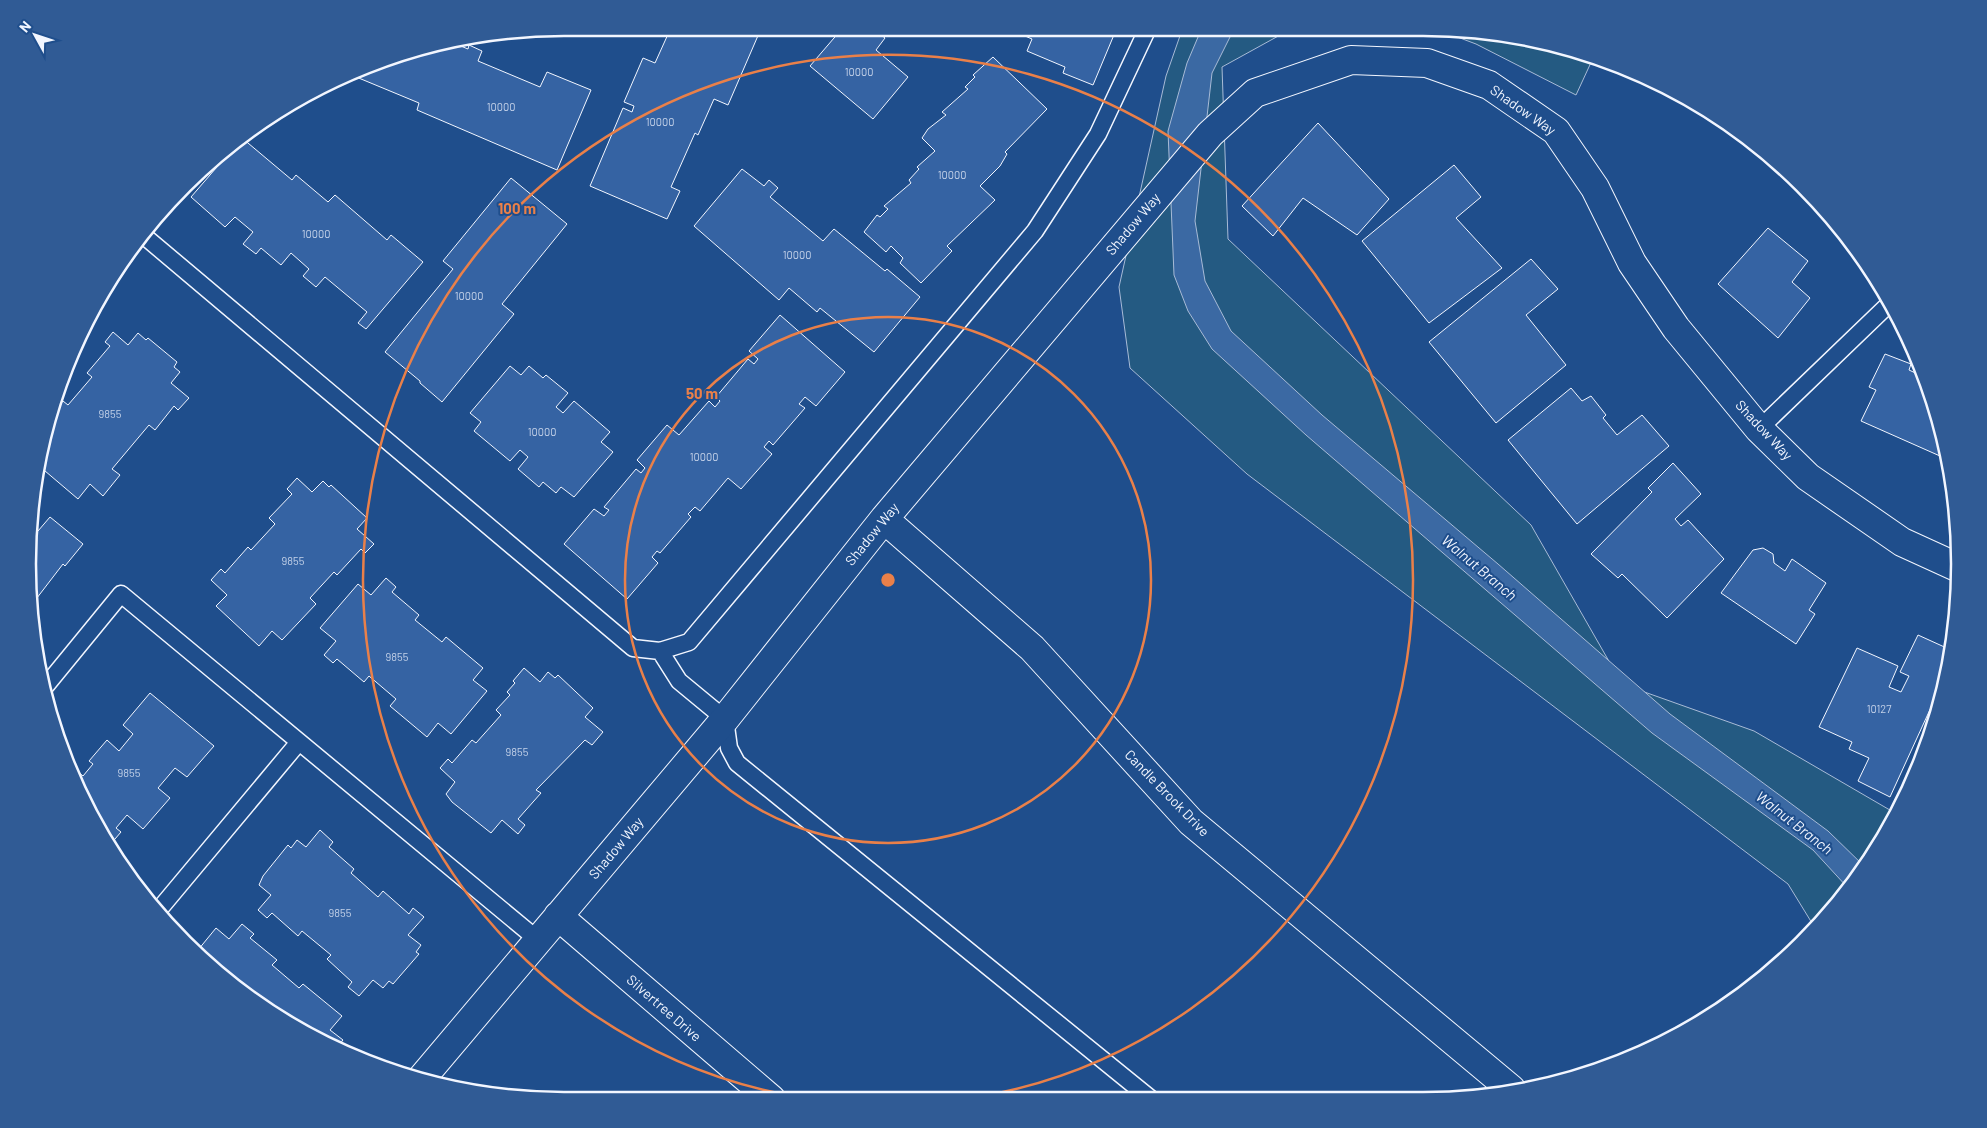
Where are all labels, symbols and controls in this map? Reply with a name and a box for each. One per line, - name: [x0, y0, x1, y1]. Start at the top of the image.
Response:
- north arrow: [10, 10, 60, 60]
- text: N: [15, 17, 34, 35]
- house number: 10000: [845, 65, 873, 78]
- street label: Shadow Way: [1487, 81, 1560, 139]
- house number: 10000: [487, 100, 515, 113]
- house number: 10000: [646, 115, 674, 128]
- house number: 10000: [938, 168, 966, 181]
- street label: Shadow Way: [1102, 189, 1164, 258]
- text: 100 m: [498, 199, 536, 217]
- house number: 10000: [302, 227, 330, 240]
- house number: 10000: [783, 248, 811, 261]
- house number: 10000: [455, 289, 483, 302]
- text: 50 m: [686, 384, 718, 402]
- street label: Shadow Way: [1732, 396, 1797, 464]
- house number: 9855: [99, 407, 122, 420]
- house number: 10000: [528, 425, 556, 438]
- house number: 10000: [690, 450, 718, 463]
- street label: Shadow Way: [841, 498, 902, 569]
- water label: Walnut Branch: [1438, 531, 1521, 604]
- house number: 9855: [282, 554, 305, 567]
- centre of rings: [879, 571, 897, 589]
- house number: 9855: [386, 650, 409, 663]
- house number: 10127: [1867, 702, 1891, 715]
- house number: 9855: [506, 745, 529, 758]
- street label: Candle Brook Drive: [1122, 746, 1213, 840]
- house number: 9855: [118, 766, 141, 779]
- water label: Walnut Branch: [1753, 787, 1837, 858]
- street label: Shadow Way: [585, 813, 647, 882]
- house number: 9855: [329, 906, 352, 919]
- street label: Silvertree Drive: [624, 971, 705, 1045]

